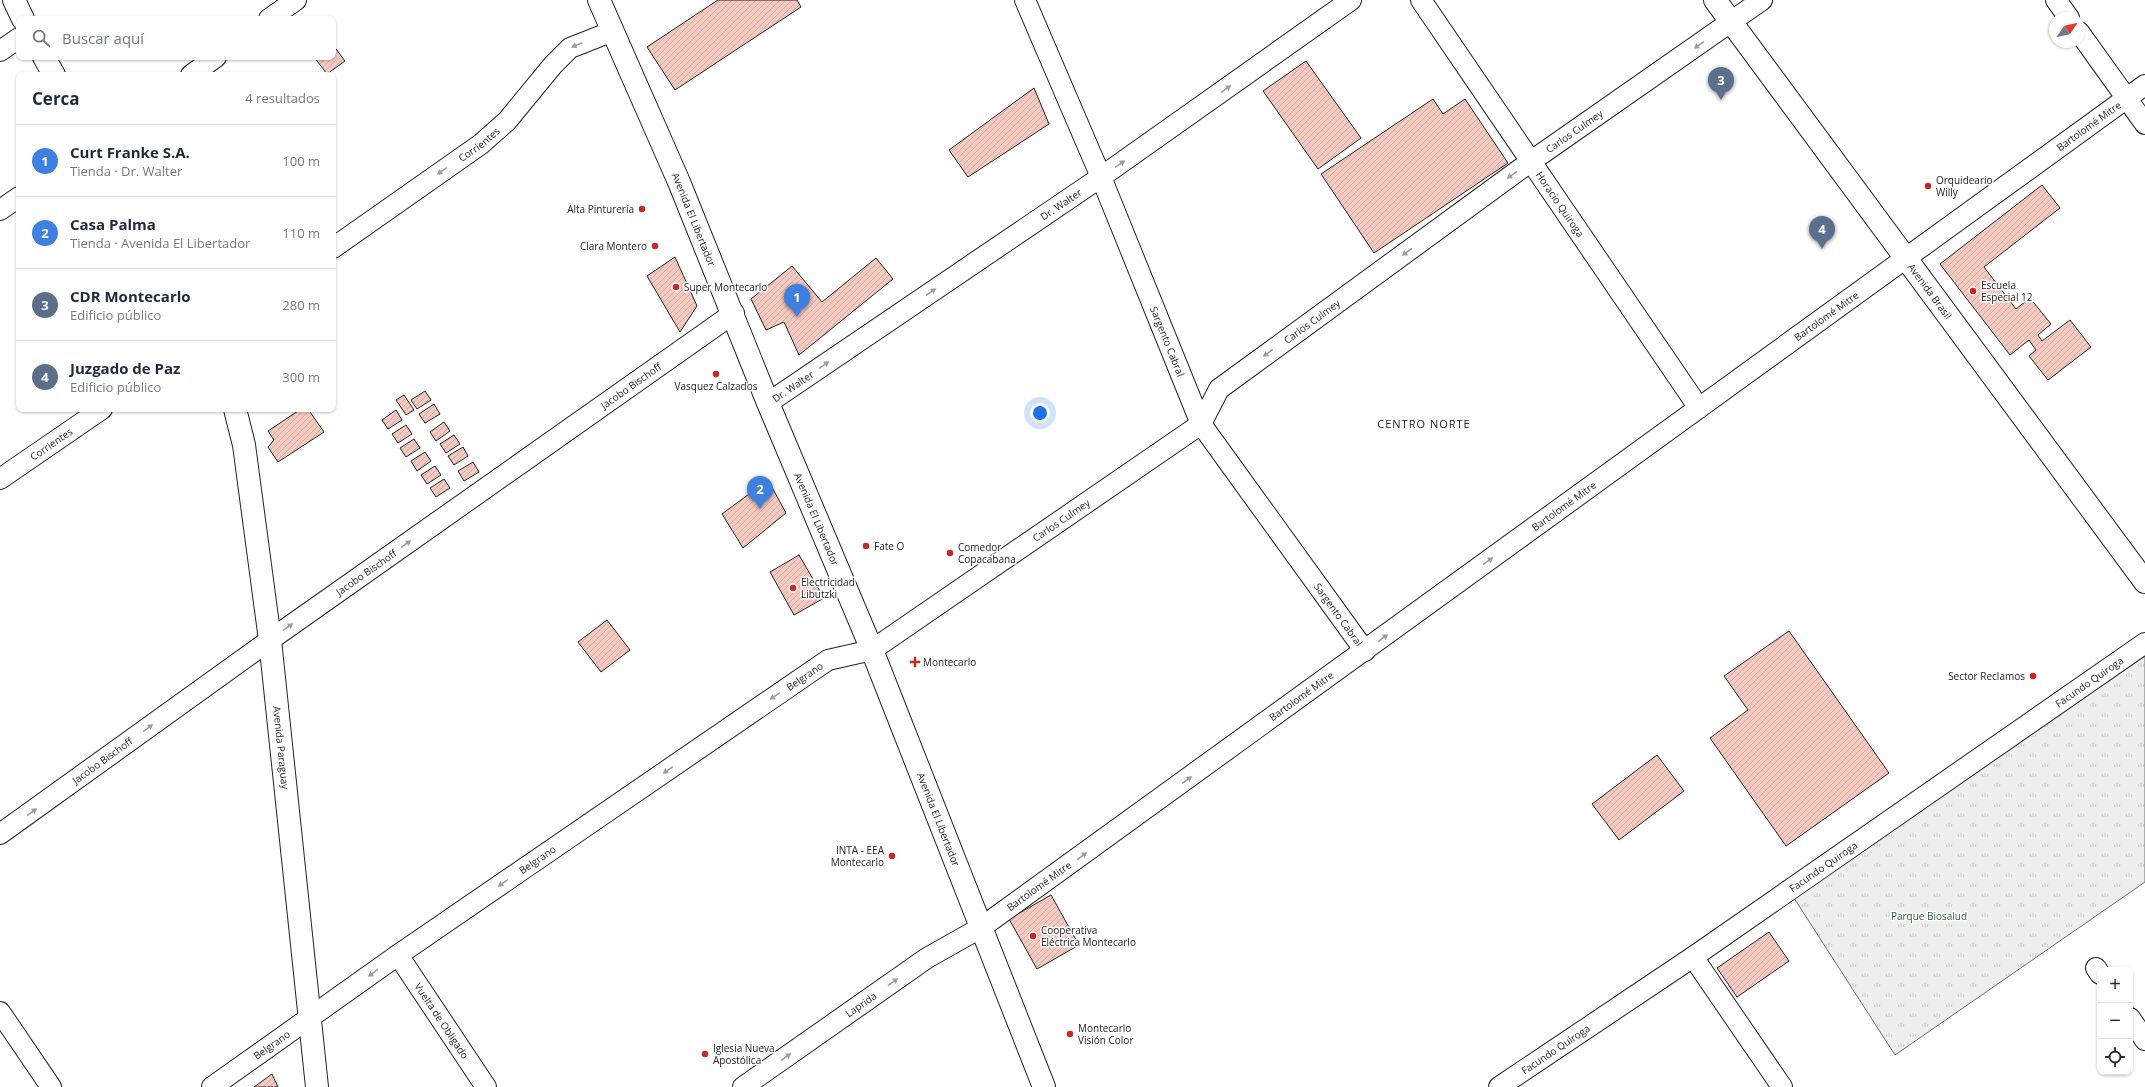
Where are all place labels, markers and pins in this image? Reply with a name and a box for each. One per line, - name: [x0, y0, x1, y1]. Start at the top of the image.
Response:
- pin: 3: [1708, 67, 1734, 100]
- place label: Orquideario Willy: [1936, 173, 1993, 199]
- marker: Orquideario Willy: [1923, 181, 1933, 191]
- place label: Alta Pinturería: [567, 202, 634, 216]
- marker: Alta Pinturería: [637, 204, 647, 214]
- pin: 4: [1809, 216, 1835, 249]
- place label: Clara Montero: [580, 239, 647, 253]
- marker: Clara Montero: [650, 241, 660, 251]
- place label: Escuela Especial 12: [1981, 278, 2033, 304]
- place label: Super Montecarlo: [684, 280, 767, 294]
- marker: Super Montecarlo: [671, 282, 681, 292]
- pin: 1: [784, 284, 810, 317]
- marker: Escuela Especial 12: [1968, 286, 1978, 296]
- marker: Vasquez Calzados: [711, 369, 721, 379]
- place label: Vasquez Calzados: [675, 379, 758, 393]
- pin: 2: [747, 476, 773, 509]
- place label: Fate O: [874, 539, 904, 553]
- place label: Comedor Copacabana: [958, 540, 1016, 566]
- marker: Fate O: [861, 541, 871, 551]
- marker: Comedor Copacabana: [945, 548, 955, 558]
- place label: Electricidad Libutzki: [801, 575, 855, 601]
- marker: Electricidad Libutzki: [788, 583, 798, 593]
- place label: Montecarlo: [923, 655, 976, 669]
- marker: Montecarlo: [910, 657, 920, 667]
- place label: Sector Reclamos: [1948, 669, 2025, 683]
- marker: Sector Reclamos: [2028, 671, 2038, 681]
- place label: INTA - EEA Montecarlo: [831, 843, 885, 869]
- marker: INTA - EEA Montecarlo: [887, 851, 897, 861]
- place label: Cooperativa Eléctrica Montecarlo: [1041, 923, 1136, 949]
- marker: Cooperativa Eléctrica Montecarlo: [1028, 931, 1038, 941]
- place label: Montecarlo Visión Color: [1078, 1021, 1133, 1047]
- marker: Montecarlo Visión Color: [1065, 1029, 1075, 1039]
- place label: Iglesia Nueva Apostólica: [713, 1041, 775, 1067]
- marker: Iglesia Nueva Apostólica: [700, 1049, 710, 1059]

